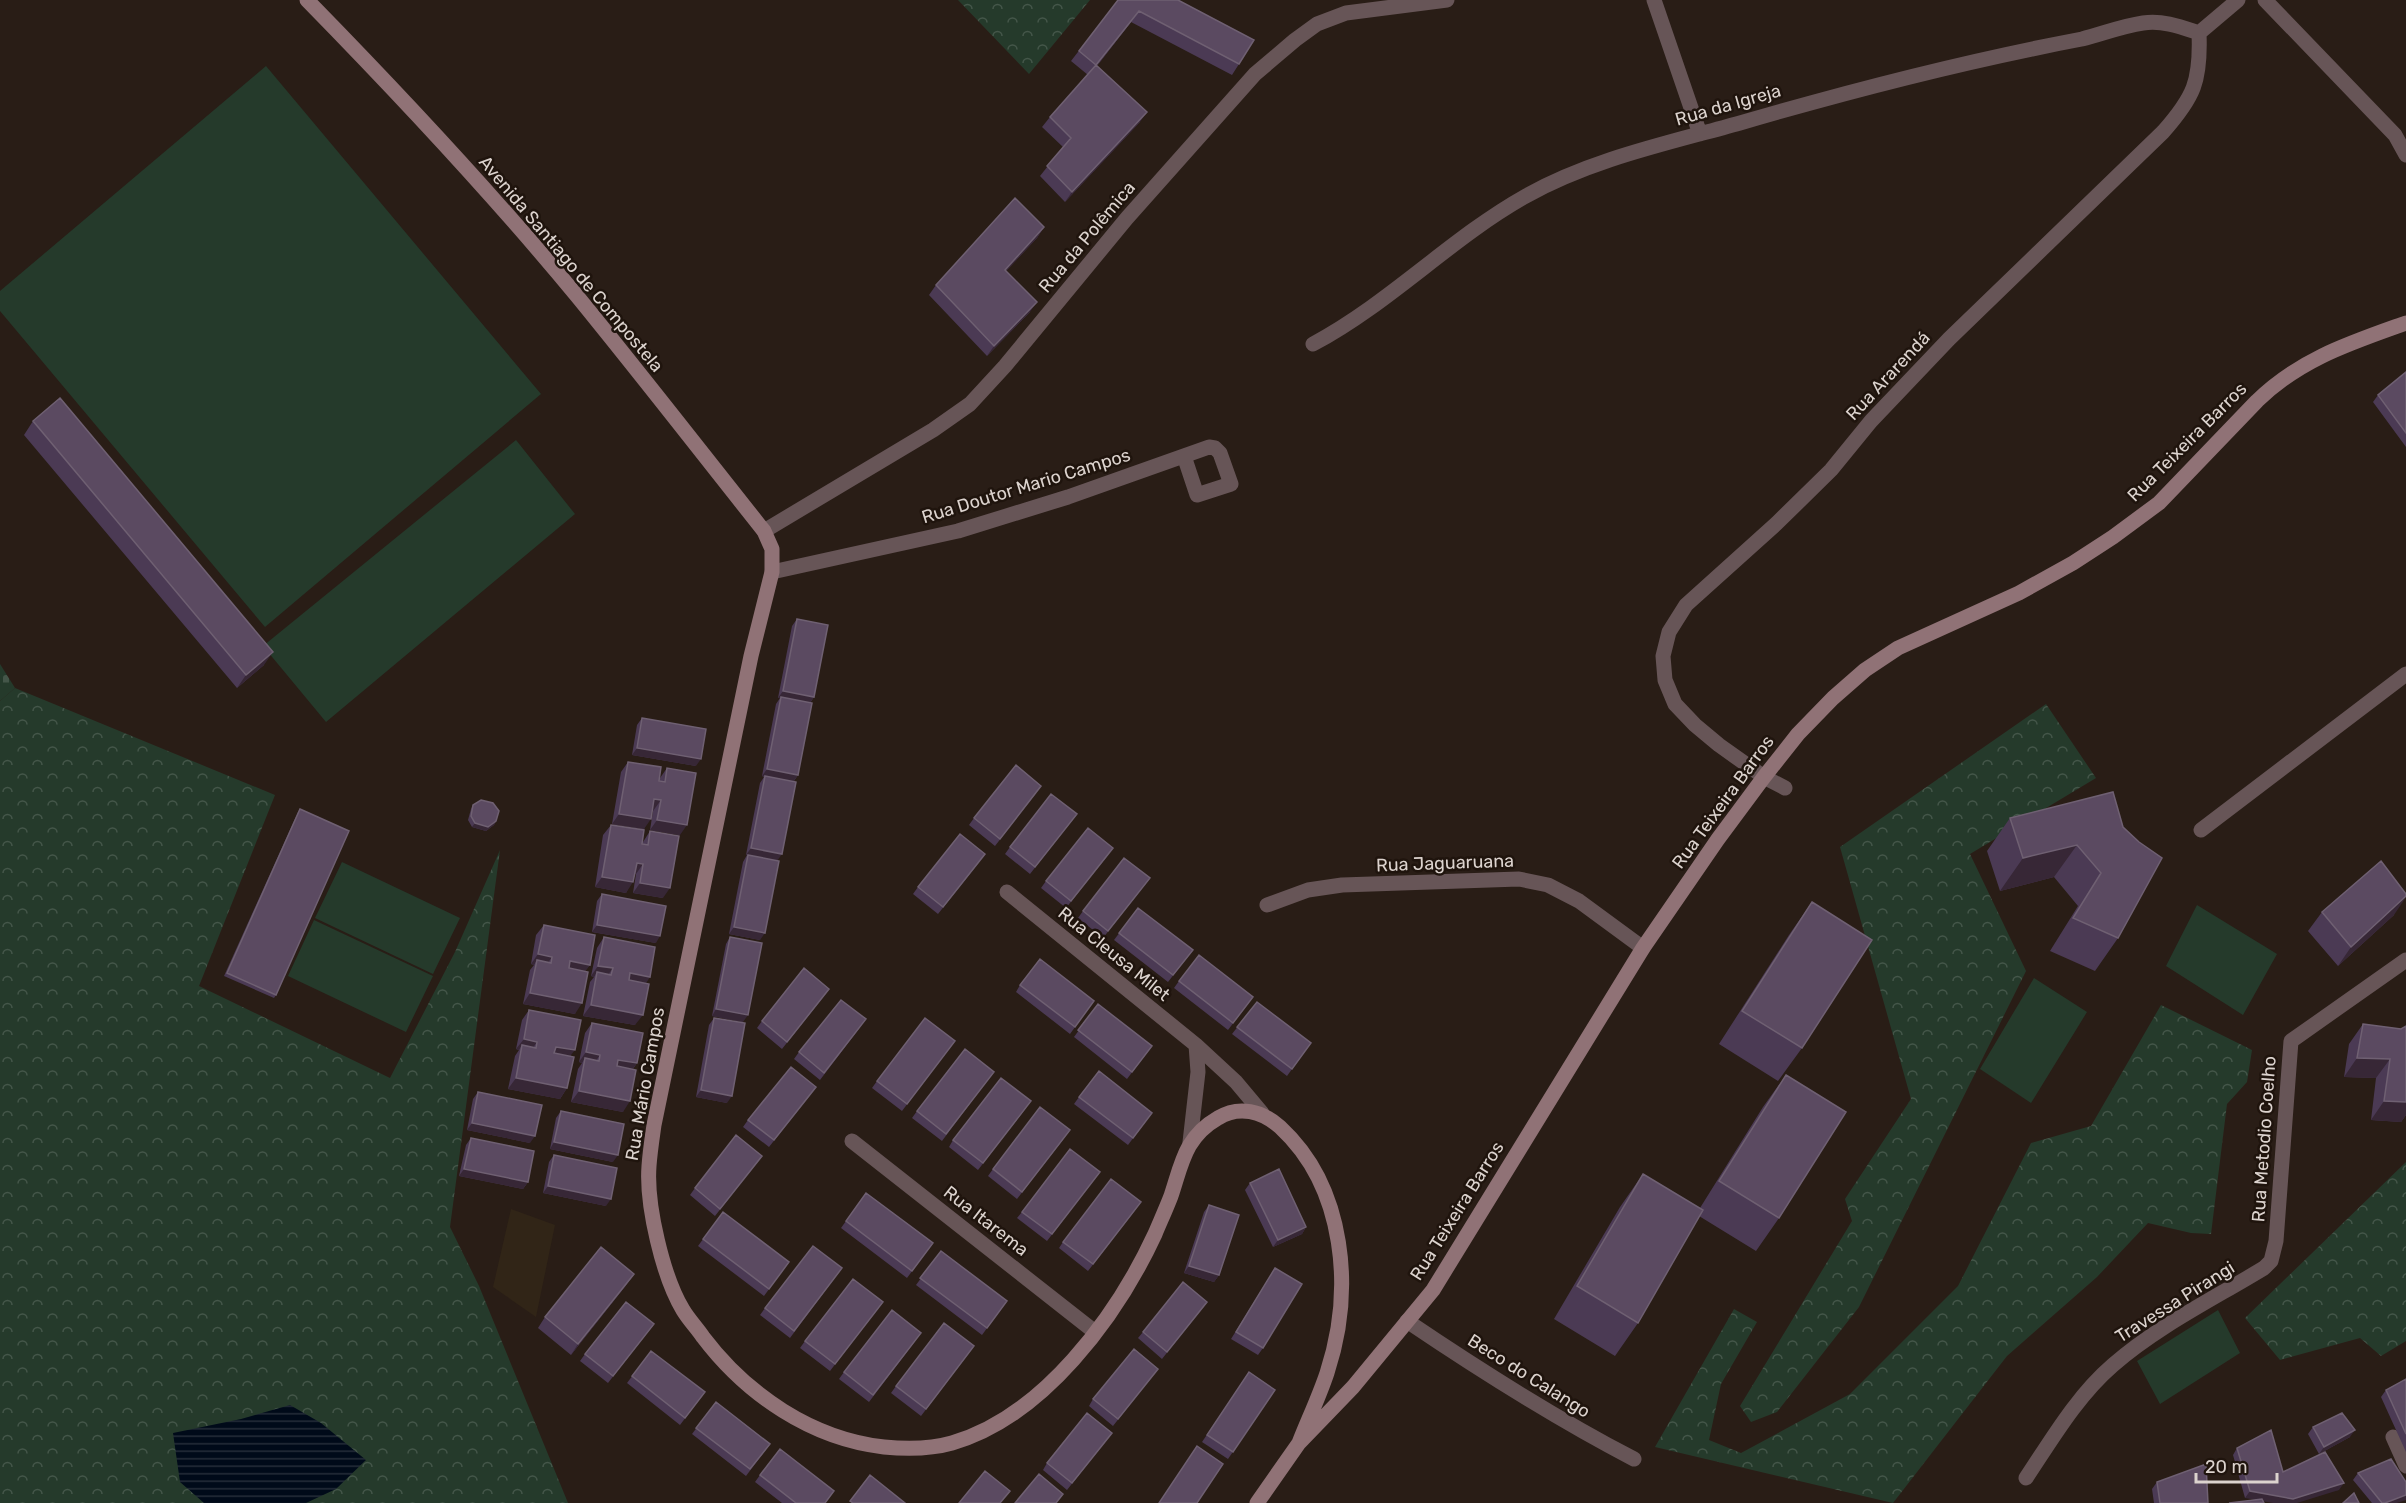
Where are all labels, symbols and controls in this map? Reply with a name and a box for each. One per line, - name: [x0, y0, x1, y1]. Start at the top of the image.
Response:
- street label: Rua da Igreja: [1673, 79, 1783, 131]
- street label: Avenida Santiago de Compostela: [474, 151, 668, 377]
- street label: Rua da Polêmica: [1034, 177, 1140, 297]
- street label: Rua Ararendá: [1841, 327, 1935, 425]
- street label: Rua Teixeira Barros: [2123, 378, 2251, 506]
- street label: Rua Doutor Mario Campos: [919, 444, 1133, 528]
- street label: Rua Teixeira Barros: [1667, 731, 1779, 873]
- street label: Rua Jaguaruana: [1376, 850, 1514, 876]
- street label: Rua Cleusa Milet: [1054, 902, 1174, 1006]
- street label: Rua Mário Campos: [621, 1006, 669, 1162]
- street label: Rua Metodio Coelho: [2247, 1055, 2281, 1223]
- street label: Rua Teixeira Barros: [1405, 1138, 1509, 1284]
- street label: Rua Itarema: [939, 1181, 1033, 1261]
- street label: Travessa Pirangi: [2111, 1257, 2239, 1347]
- street label: Beco do Calango: [1464, 1329, 1594, 1423]
- scale bar: [2196, 1446, 2277, 1484]
- text: 20 m: [2205, 1456, 2247, 1478]

